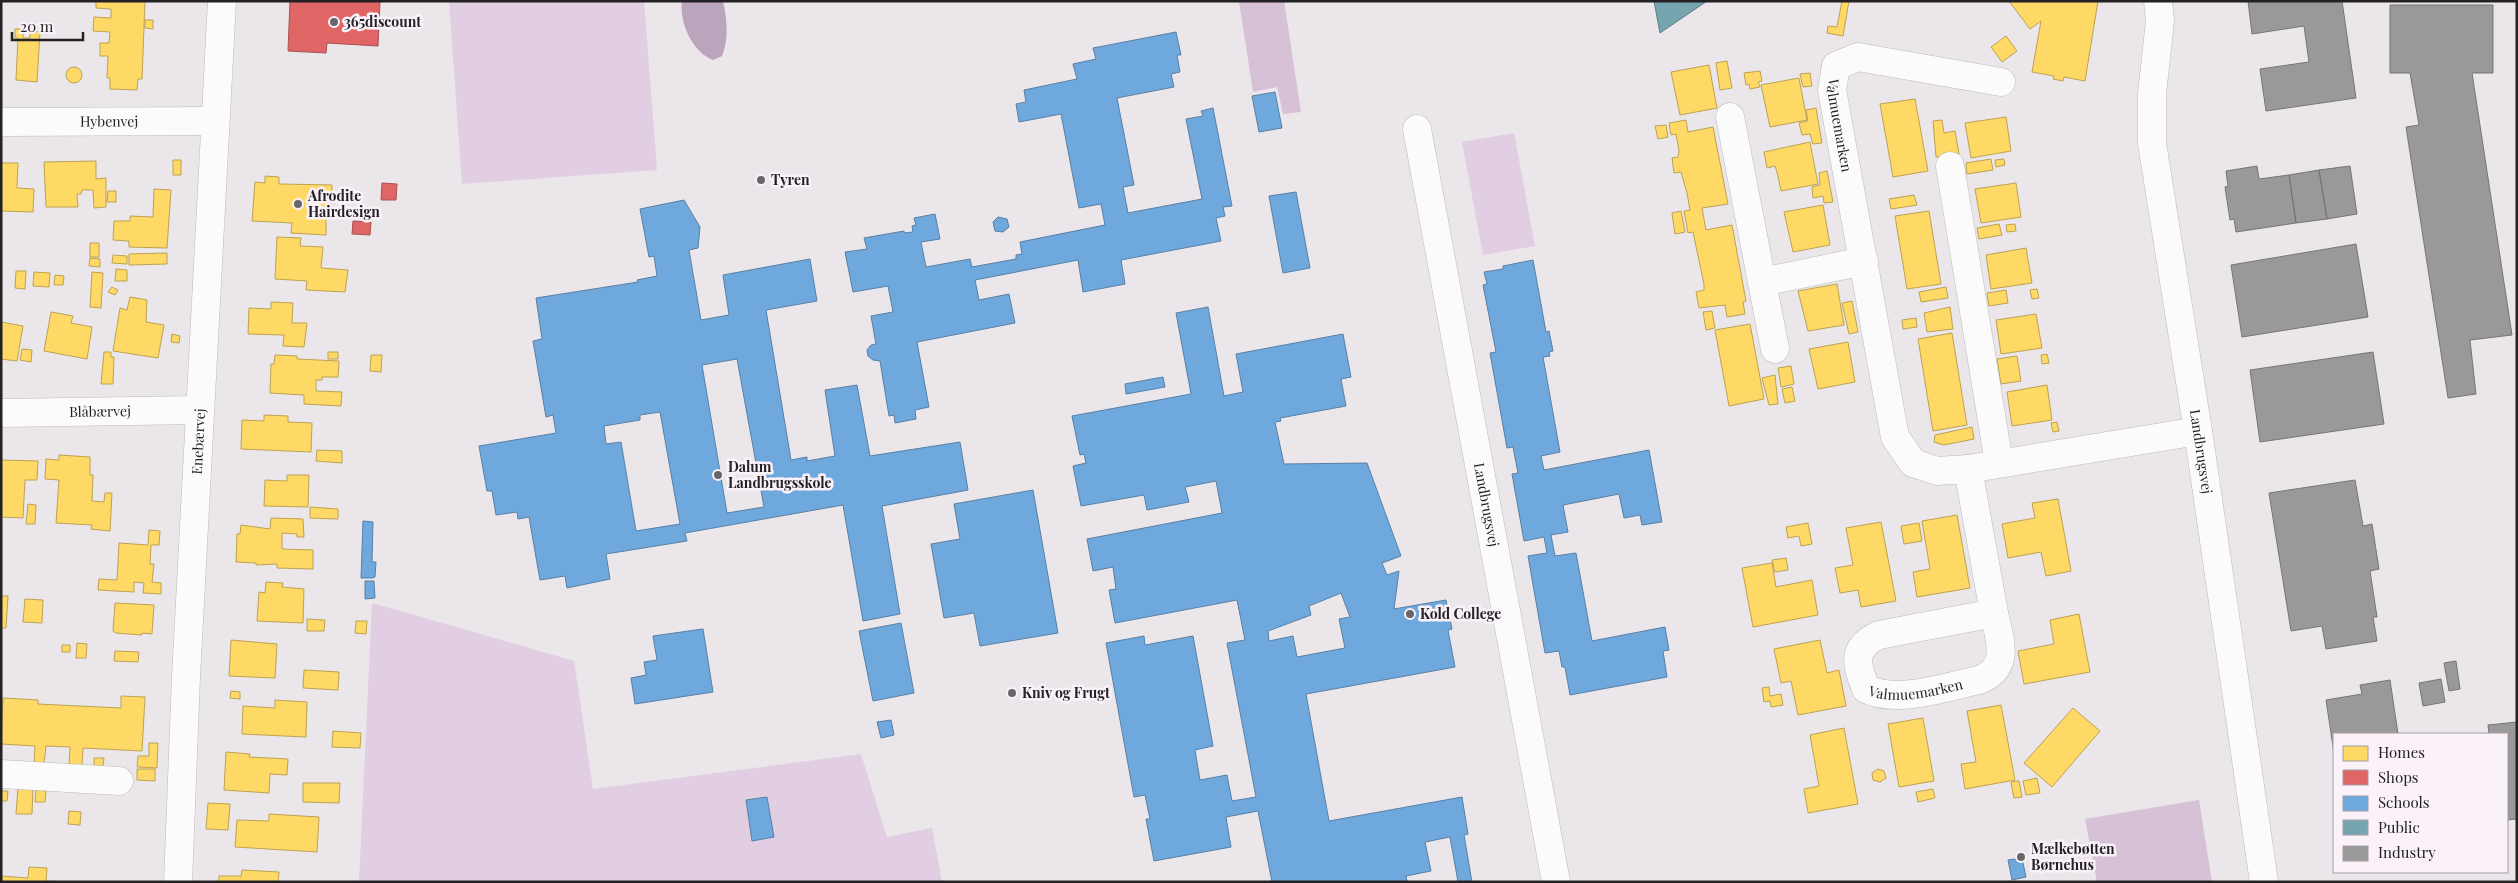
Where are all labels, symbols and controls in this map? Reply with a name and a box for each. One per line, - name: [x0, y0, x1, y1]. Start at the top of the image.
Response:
- scale bar: [12, 10, 84, 42]
- place label: 365discount: [344, 12, 421, 31]
- text: 20 m: [20, 16, 54, 36]
- marker: 365discount: [328, 16, 340, 28]
- street label: Valmuemarken: [1823, 76, 1857, 174]
- street label: Hybenvej: [80, 111, 138, 131]
- place label: Tyren: [771, 170, 810, 189]
- marker: Tyren: [755, 174, 767, 186]
- place label: Afrodite Hairdesign: [307, 186, 380, 221]
- marker: Afrodite Hairdesign: [292, 198, 304, 210]
- street label: Blåbærvej: [69, 401, 131, 421]
- street label: Enebærvej: [187, 408, 209, 475]
- street label: Landbrugsvej: [2186, 408, 2217, 495]
- place label: Dalum Landbrugsskole: [728, 457, 831, 492]
- street label: Landbrugsvej: [1470, 461, 1504, 548]
- marker: Dalum Landbrugsskole: [712, 469, 724, 481]
- place label: Kold College: [1420, 604, 1501, 623]
- marker: Kold College: [1404, 608, 1416, 620]
- street label: Valmuemarken: [1865, 674, 1965, 704]
- place label: Kniv og Frugt: [1022, 683, 1110, 702]
- marker: Kniv og Frugt: [1006, 687, 1018, 699]
- legend: [2333, 733, 2508, 873]
- text: Homes: [2378, 742, 2425, 762]
- text: Shops: [2378, 767, 2419, 787]
- text: Schools: [2378, 792, 2430, 812]
- text: Public: [2378, 817, 2420, 837]
- place label: Mælkebøtten Børnehus: [2031, 839, 2115, 874]
- text: Industry: [2378, 842, 2436, 862]
- marker: Mælkebøtten Børnehus: [2015, 851, 2027, 863]

